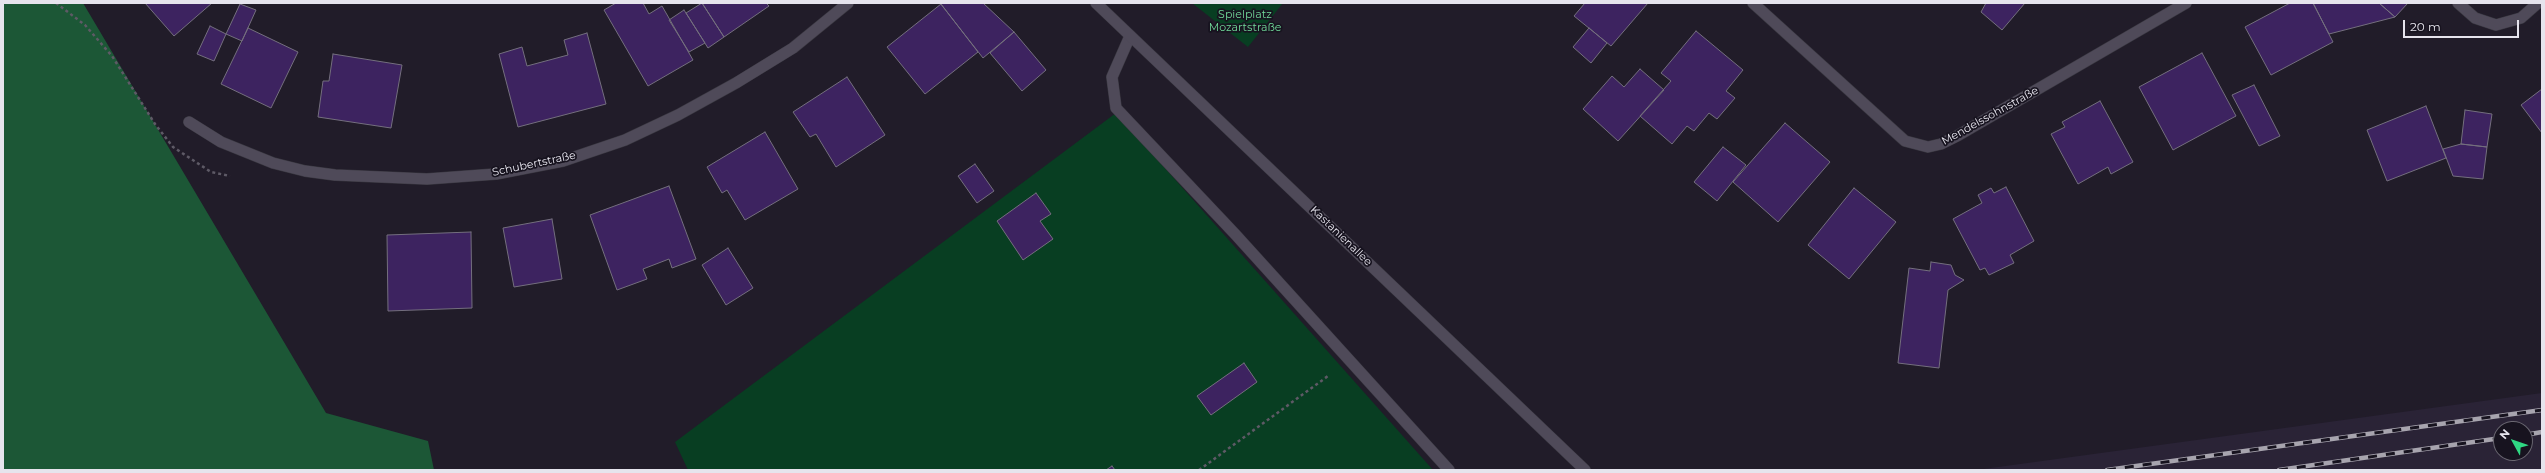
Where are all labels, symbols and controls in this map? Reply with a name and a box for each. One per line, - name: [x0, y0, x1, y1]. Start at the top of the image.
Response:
- park label: Spielplatz Mozartstraße: [1209, 8, 1281, 34]
- scale bar: [2405, 12, 2521, 38]
- text: 20 m: [2410, 19, 2441, 34]
- street label: Mendelssohnstraße: [1939, 84, 2041, 148]
- street label: Schubertstraße: [491, 149, 577, 179]
- street label: Kastanienallee: [1307, 203, 1375, 269]
- north arrow: [2493, 421, 2533, 461]
- text: N: [2496, 426, 2513, 442]

